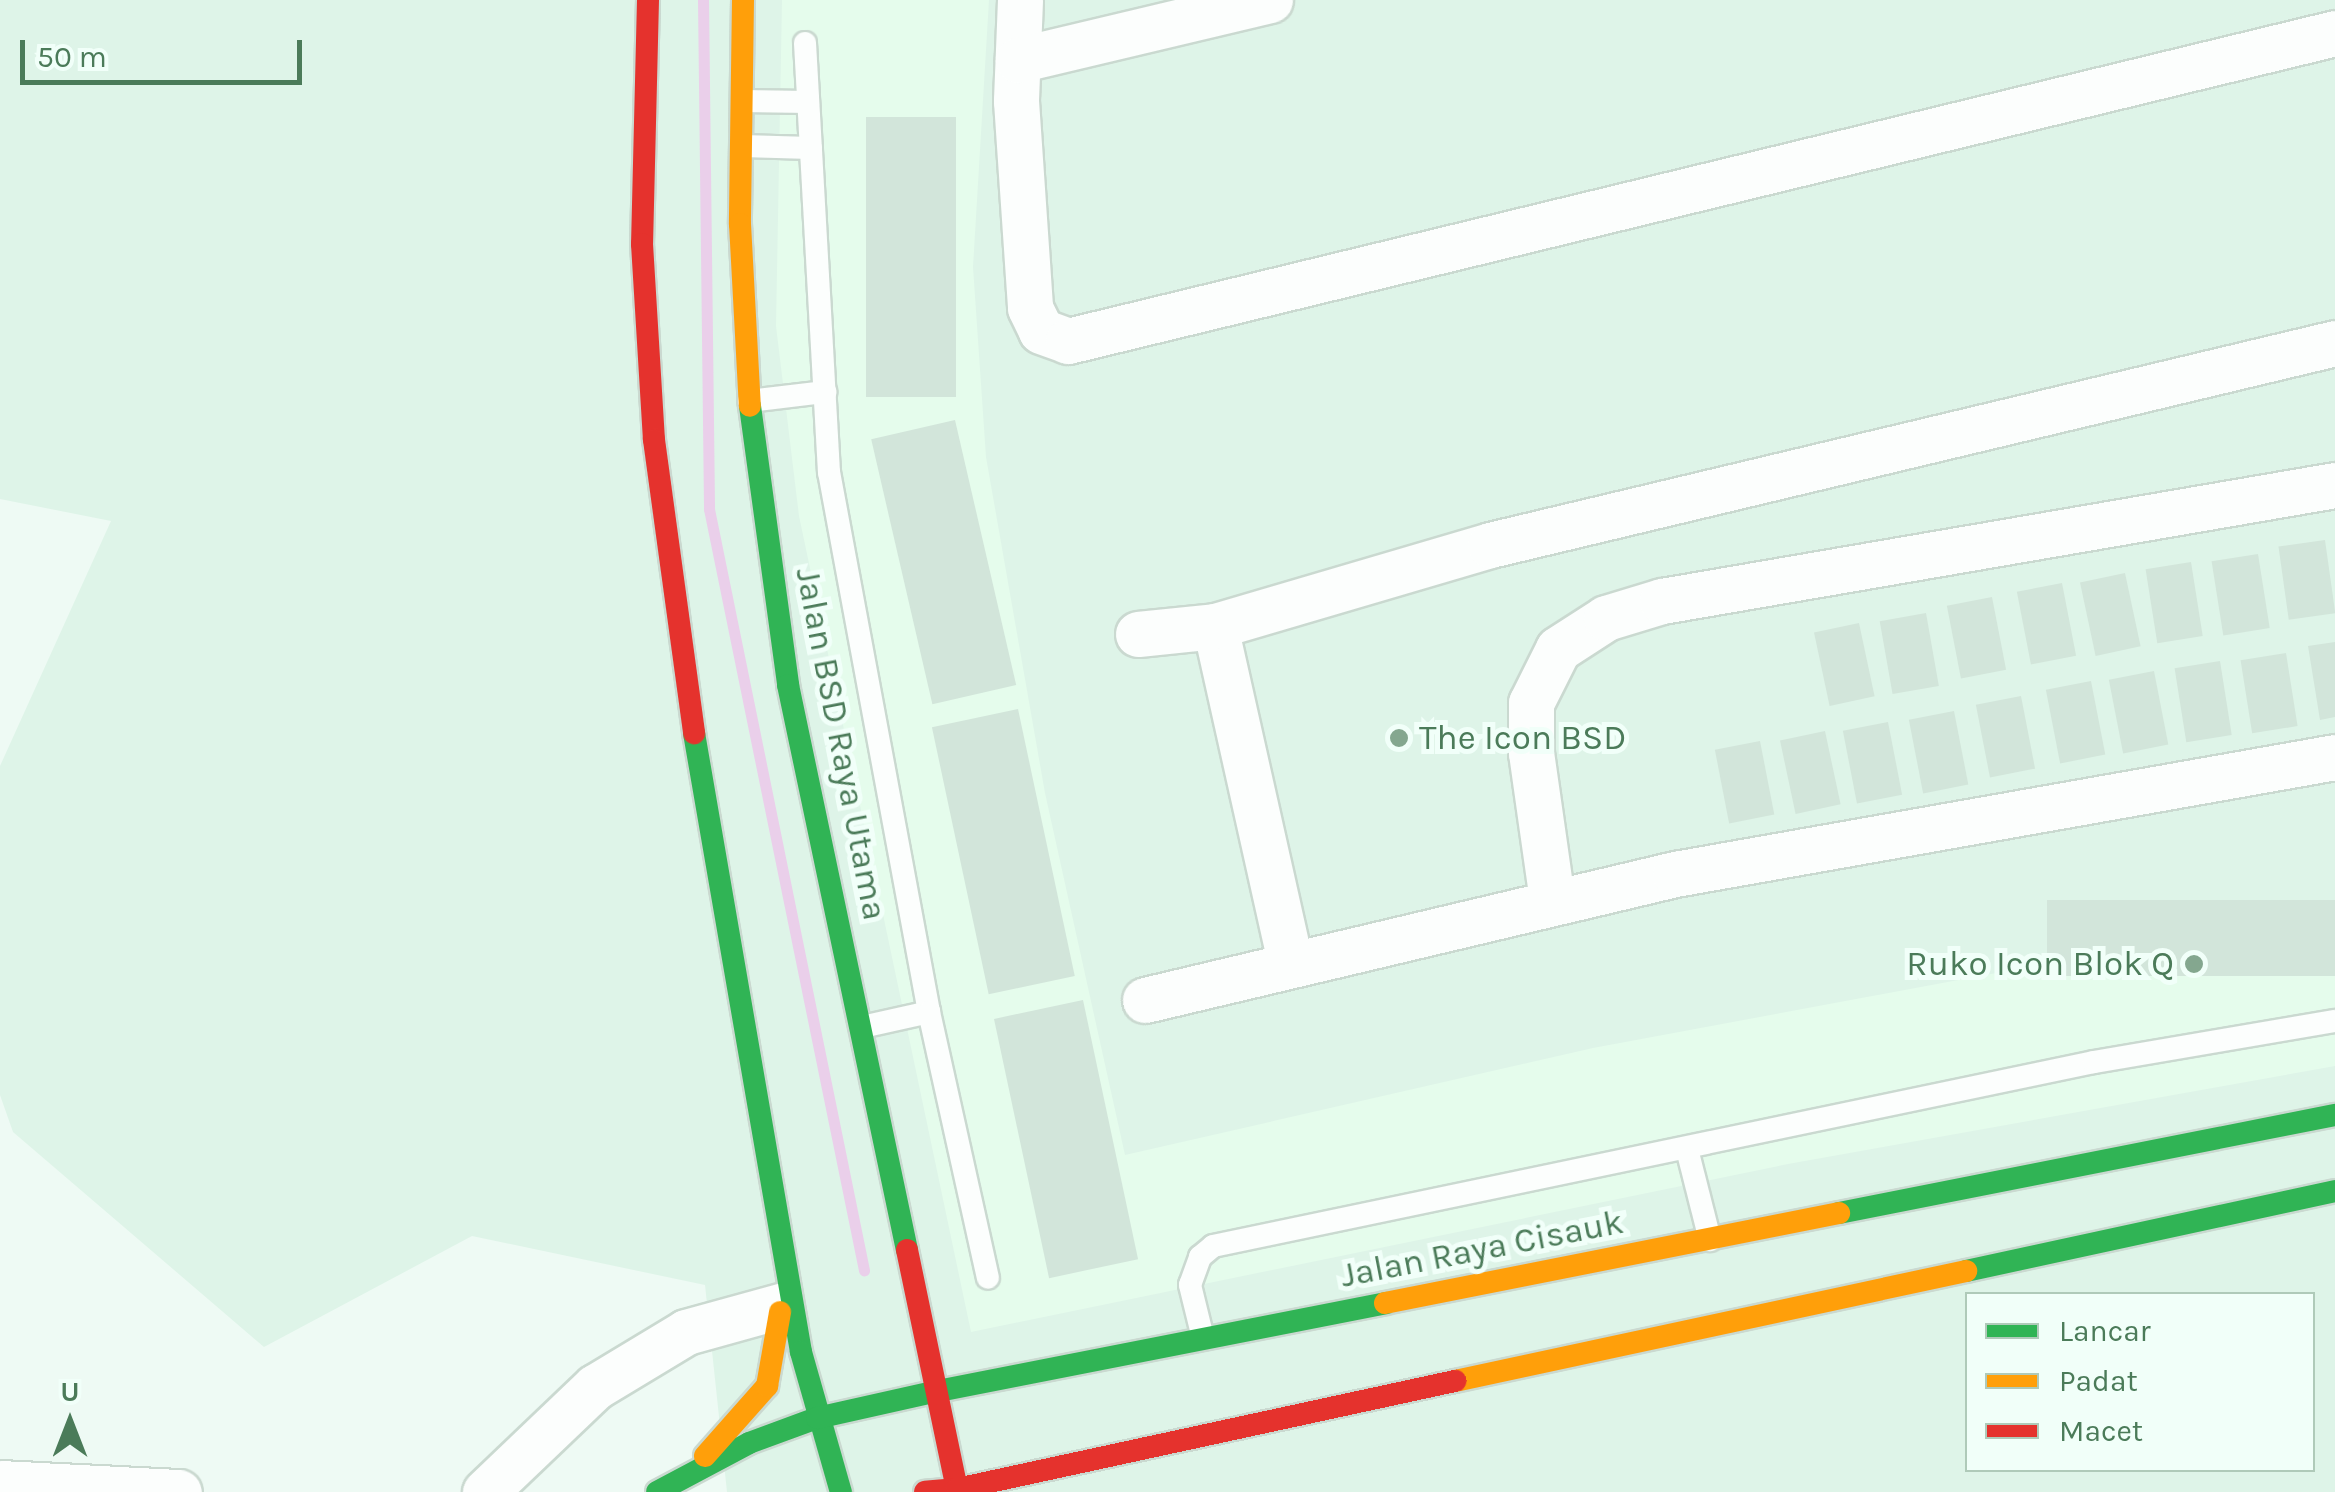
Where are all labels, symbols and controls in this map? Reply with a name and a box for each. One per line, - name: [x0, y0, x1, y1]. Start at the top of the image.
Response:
- scale bar: [25, 20, 308, 82]
- text: 50 m: [37, 39, 107, 75]
- street label: Jalan BSD Raya Utama: [786, 564, 896, 924]
- place label: The Icon BSD: [1419, 717, 1626, 759]
- marker: The Icon BSD: [1388, 727, 1410, 749]
- place label: Ruko Icon Blok Q: [1906, 943, 2174, 985]
- marker: Ruko Icon Blok Q: [2183, 953, 2205, 975]
- street label: Jalan Raya Cisauk: [1337, 1201, 1627, 1297]
- legend: [1965, 1292, 2315, 1472]
- text: Lancar: [2059, 1313, 2151, 1349]
- text: Padat: [2059, 1363, 2138, 1399]
- north arrow: [20, 1372, 120, 1472]
- text: U: [60, 1375, 80, 1408]
- text: Macet: [2059, 1413, 2143, 1449]

